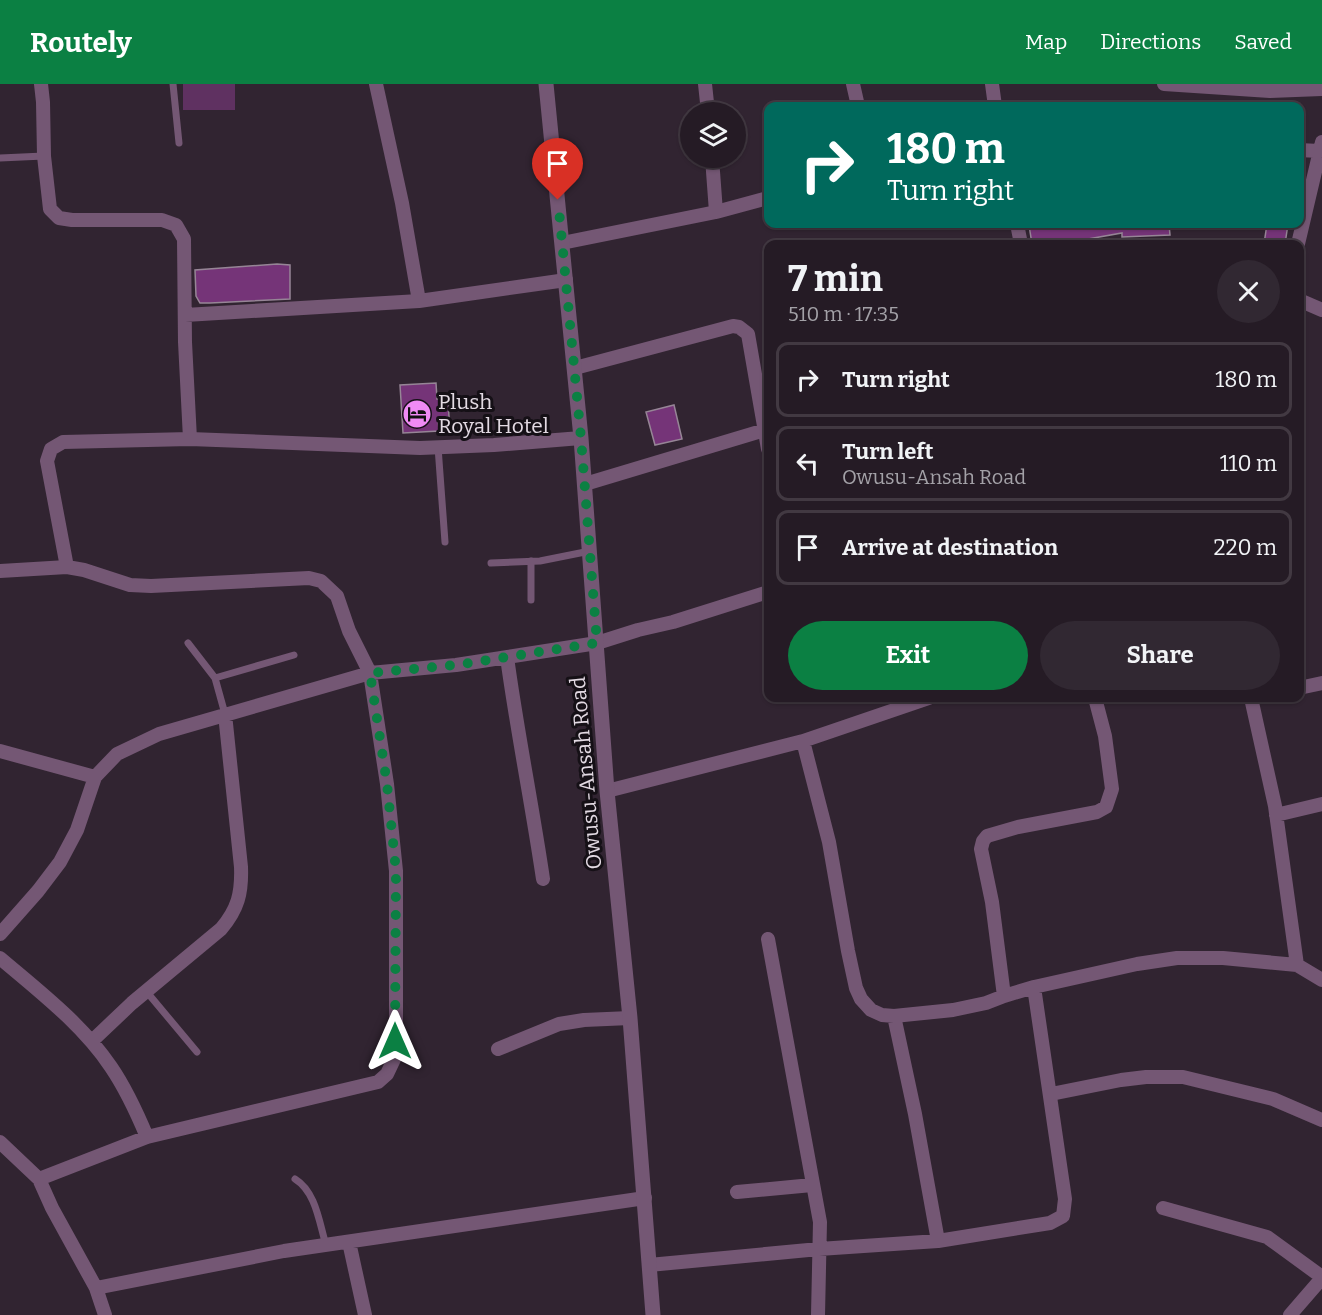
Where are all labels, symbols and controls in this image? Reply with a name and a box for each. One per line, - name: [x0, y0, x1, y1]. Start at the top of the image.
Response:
- text: Routely: [30, 26, 132, 59]
- text: Map: [1025, 29, 1067, 55]
- text: Directions: [1100, 29, 1201, 55]
- text: Saved: [1234, 29, 1292, 55]
- map controls: [680, 102, 746, 168]
- button: layers: [680, 102, 746, 168]
- text: 180 m: [887, 124, 1005, 174]
- icon: right: [788, 126, 866, 204]
- pin: [532, 138, 583, 200]
- icon: arrive: [541, 147, 574, 180]
- text: Turn right: [887, 175, 1014, 207]
- text: 7 min: [788, 257, 883, 301]
- button: close: [1217, 260, 1280, 323]
- text: 510 m · 17:35: [788, 302, 899, 326]
- icon: right: [791, 363, 824, 396]
- text: Turn right: [842, 366, 950, 393]
- text: 180 m: [1215, 366, 1277, 393]
- place label: Plush Royal Hotel: [438, 389, 549, 439]
- hotel icon: Plush Royal Hotel: [401, 398, 433, 430]
- text: Turn left: [842, 438, 934, 465]
- icon: left: [791, 447, 824, 480]
- text: 110 m: [1220, 450, 1277, 477]
- text: Owusu-Ansah Road: [842, 465, 1026, 489]
- icon: arrive: [791, 531, 824, 564]
- text: Arrive at destination: [842, 534, 1058, 561]
- text: 220 m: [1214, 534, 1277, 561]
- button: Exit: [788, 621, 1028, 690]
- button: Share: [1040, 621, 1280, 690]
- street label: Owusu-Ansah Road: [565, 676, 607, 870]
- position arrow: [363, 1009, 427, 1073]

